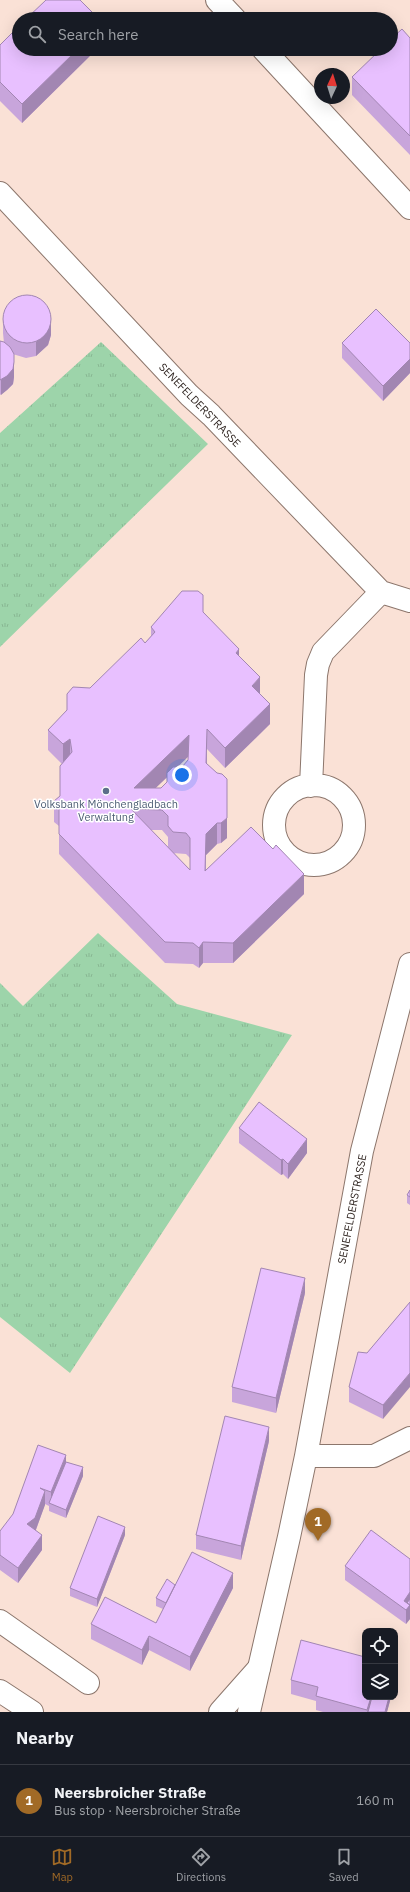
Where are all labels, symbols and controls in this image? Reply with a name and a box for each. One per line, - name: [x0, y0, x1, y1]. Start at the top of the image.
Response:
- search box: [12, 12, 398, 56]
- icon: search: [26, 23, 48, 45]
- text: Search here: [58, 25, 138, 44]
- north arrow: [314, 68, 350, 104]
- street label: SENEFELDERSTRASSE: [156, 360, 244, 450]
- your location: [172, 765, 192, 785]
- marker: Volksbank Mönchengladbach Verwaltung: [101, 786, 111, 796]
- place label: Volksbank Mönchengladbach Verwaltung: [34, 797, 178, 824]
- street label: SENEFELDERSTRASSE: [334, 1153, 370, 1265]
- pin: 1: [305, 1508, 331, 1541]
- map controls: [362, 1628, 398, 1700]
- button: locate: [362, 1628, 398, 1664]
- button: layers: [362, 1664, 398, 1700]
- text: Nearby: [16, 1727, 74, 1749]
- text: Neersbroicher Straße: [54, 1783, 206, 1802]
- text: 1: [25, 1792, 33, 1809]
- text: 160 m: [356, 1792, 394, 1809]
- text: Bus stop · Neersbroicher Straße: [54, 1802, 241, 1819]
- tab: Map: [51, 1846, 73, 1884]
- tab: Directions: [176, 1846, 226, 1884]
- tab: Saved: [329, 1846, 359, 1884]

